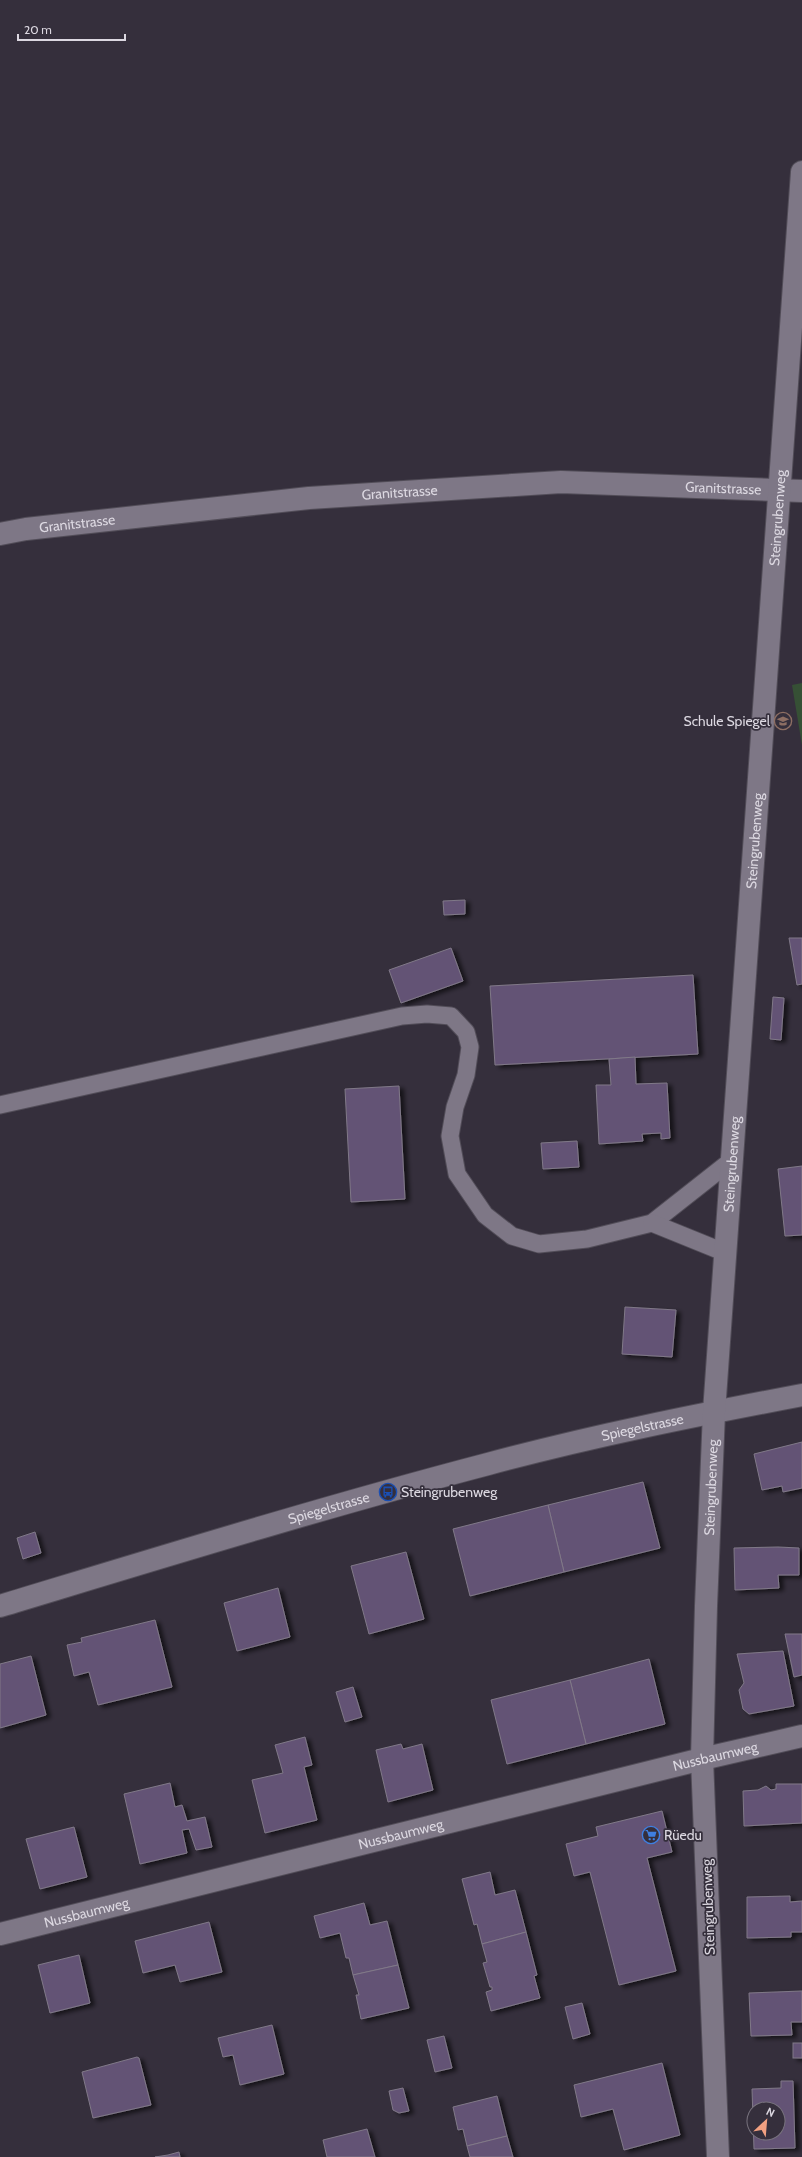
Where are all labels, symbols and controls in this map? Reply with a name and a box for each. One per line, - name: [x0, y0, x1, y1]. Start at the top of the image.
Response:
- scale bar: [18, 16, 125, 42]
- text: 20 m: [24, 22, 52, 37]
- street label: Steingrubenweg: [765, 468, 790, 566]
- street label: Granitstrasse: [685, 478, 762, 498]
- street label: Granitstrasse: [361, 481, 438, 504]
- street label: Granitstrasse: [38, 510, 116, 536]
- school or university icon: Schule Spiegel: [773, 711, 793, 731]
- place label: Schule Spiegel: [684, 712, 771, 730]
- street label: Steingrubenweg: [742, 791, 767, 890]
- street label: Steingrubenweg: [719, 1114, 744, 1213]
- street label: Spiegelstrasse: [599, 1410, 685, 1445]
- street label: Steingrubenweg: [700, 1438, 722, 1536]
- bus stop icon: Steingrubenweg: [378, 1482, 398, 1502]
- place label: Steingrubenweg: [401, 1483, 498, 1501]
- street label: Spiegelstrasse: [286, 1488, 371, 1528]
- street label: Nussbaumweg: [671, 1737, 761, 1775]
- street label: Nussbaumweg: [356, 1815, 446, 1853]
- supermarket icon: Rüedu: [641, 1825, 661, 1845]
- place label: Rüedu: [664, 1826, 702, 1844]
- street label: Steingrubenweg: [697, 1858, 719, 1955]
- street label: Nussbaumweg: [42, 1893, 132, 1932]
- north arrow: [746, 2101, 786, 2141]
- text: N: [764, 2104, 777, 2120]

